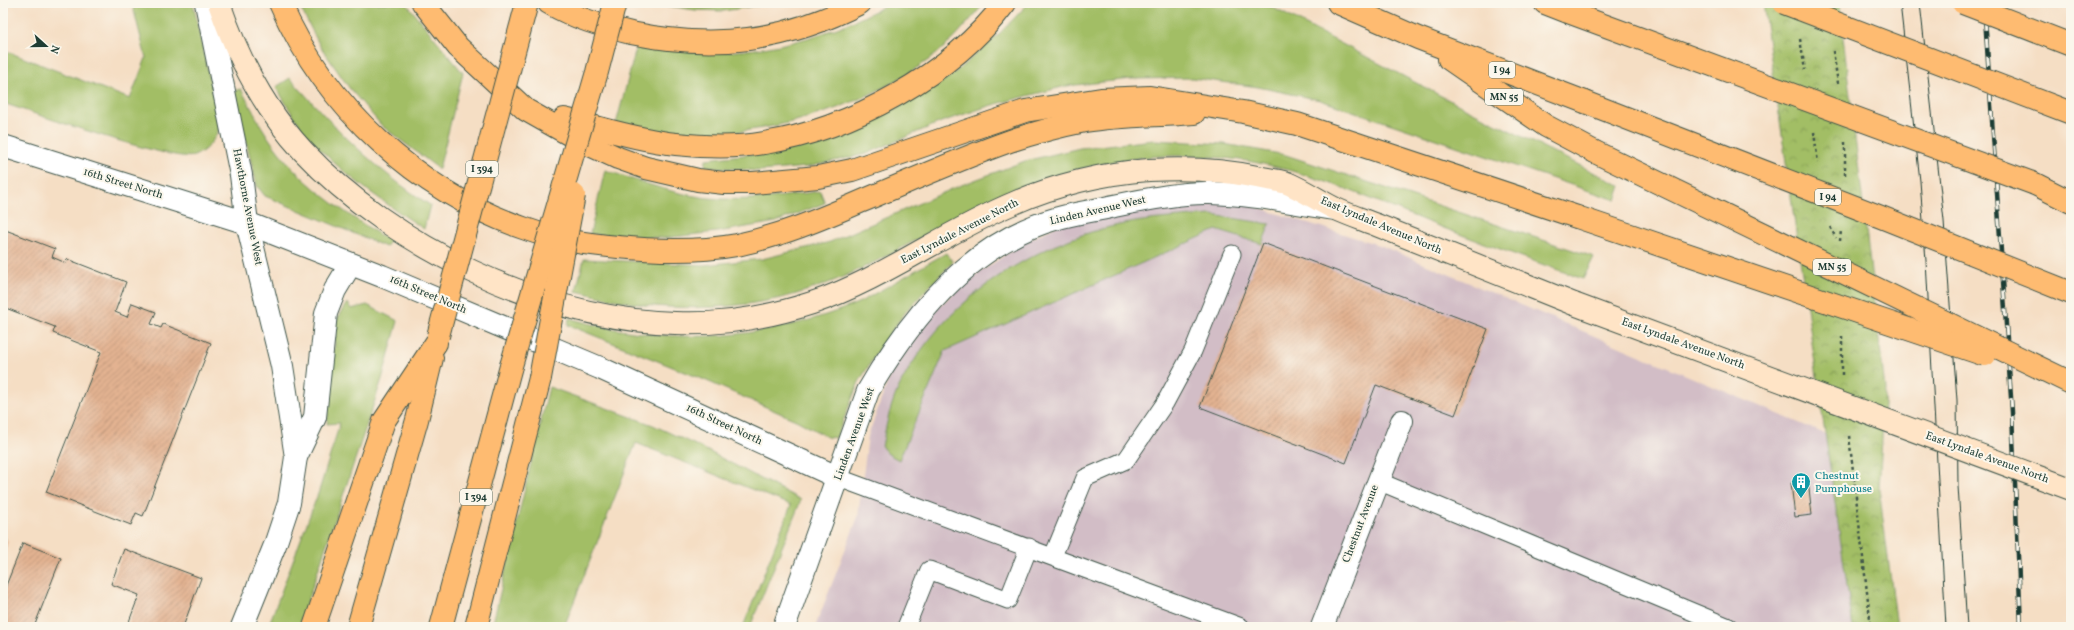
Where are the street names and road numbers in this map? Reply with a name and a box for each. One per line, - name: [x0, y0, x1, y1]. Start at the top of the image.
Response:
- road number: I 94: [1489, 62, 1515, 78]
- road number: MN 55: [1485, 89, 1523, 105]
- street label: Hawthorne Avenue West: [228, 147, 266, 267]
- road number: I 394: [466, 161, 498, 177]
- street label: 16th Street North: [81, 165, 165, 203]
- road number: I 94: [1815, 189, 1841, 205]
- street label: Linden Avenue West: [1049, 193, 1148, 229]
- street label: East Lyndale Avenue North: [1318, 194, 1444, 259]
- street label: East Lyndale Avenue North: [899, 196, 1022, 268]
- road number: MN 55: [1813, 259, 1851, 275]
- street label: 16th Street North: [387, 272, 469, 318]
- street label: East Lyndale Avenue North: [1619, 315, 1747, 373]
- street label: Linden Avenue West: [831, 385, 879, 483]
- street label: 16th Street North: [683, 401, 765, 449]
- street label: East Lyndale Avenue North: [1923, 429, 2051, 487]
- street label: Chestnut Avenue: [1339, 483, 1383, 565]
- road number: I 394: [460, 489, 492, 505]

